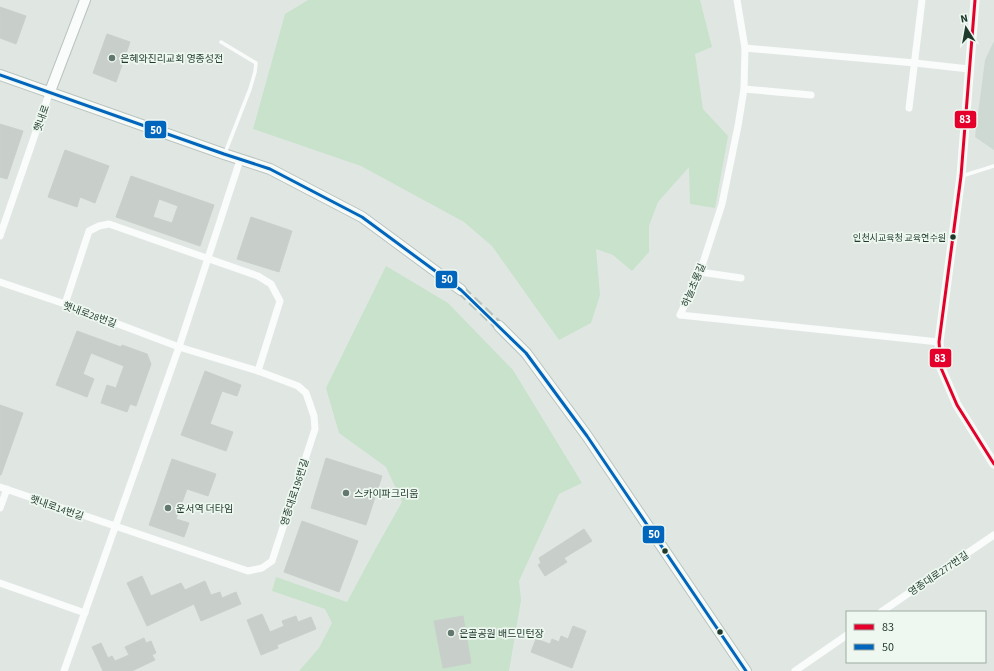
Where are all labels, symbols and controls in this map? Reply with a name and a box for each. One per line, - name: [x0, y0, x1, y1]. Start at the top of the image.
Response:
- north arrow: [946, 8, 986, 48]
- text: N: [959, 11, 969, 27]
- place label: 은혜와진리교회 영종성전: [120, 52, 223, 66]
- marker: 은혜와진리교회 영종성전: [107, 53, 117, 63]
- street label: 햇내로: [31, 103, 53, 134]
- line badge: 83: [954, 110, 977, 129]
- text: 83: [959, 112, 971, 127]
- line badge: 50: [144, 120, 167, 139]
- text: 50: [150, 123, 162, 138]
- place label: 인천시교육청 교육연수원: [853, 232, 946, 245]
- marker: 인천시교육청 교육연수원: [948, 232, 958, 242]
- street label: 하늘초롱길: [678, 261, 709, 309]
- line badge: 50: [435, 270, 458, 289]
- text: 50: [441, 272, 453, 287]
- street label: 햇내로28번길: [61, 299, 118, 331]
- line badge: 83: [929, 348, 952, 368]
- text: 83: [934, 351, 946, 366]
- street label: 영종대로196번길: [277, 457, 312, 528]
- place label: 스카이파크리움: [354, 487, 418, 501]
- marker: 스카이파크리움: [341, 488, 351, 498]
- street label: 햇내로14번길: [28, 492, 85, 524]
- place label: 운서역 더타임: [176, 502, 233, 516]
- marker: 운서역 더타임: [163, 503, 173, 513]
- line badge: 50: [642, 525, 665, 544]
- text: 50: [648, 527, 660, 542]
- unlabelled marker: [660, 546, 670, 556]
- street label: 영종대로277번길: [906, 548, 972, 599]
- legend: [846, 611, 986, 663]
- text: 83: [882, 619, 894, 636]
- place label: 은골공원 배드민턴장: [459, 627, 544, 641]
- unlabelled marker: [715, 627, 725, 637]
- marker: 은골공원 배드민턴장: [446, 628, 456, 638]
- text: 50: [882, 639, 894, 656]

